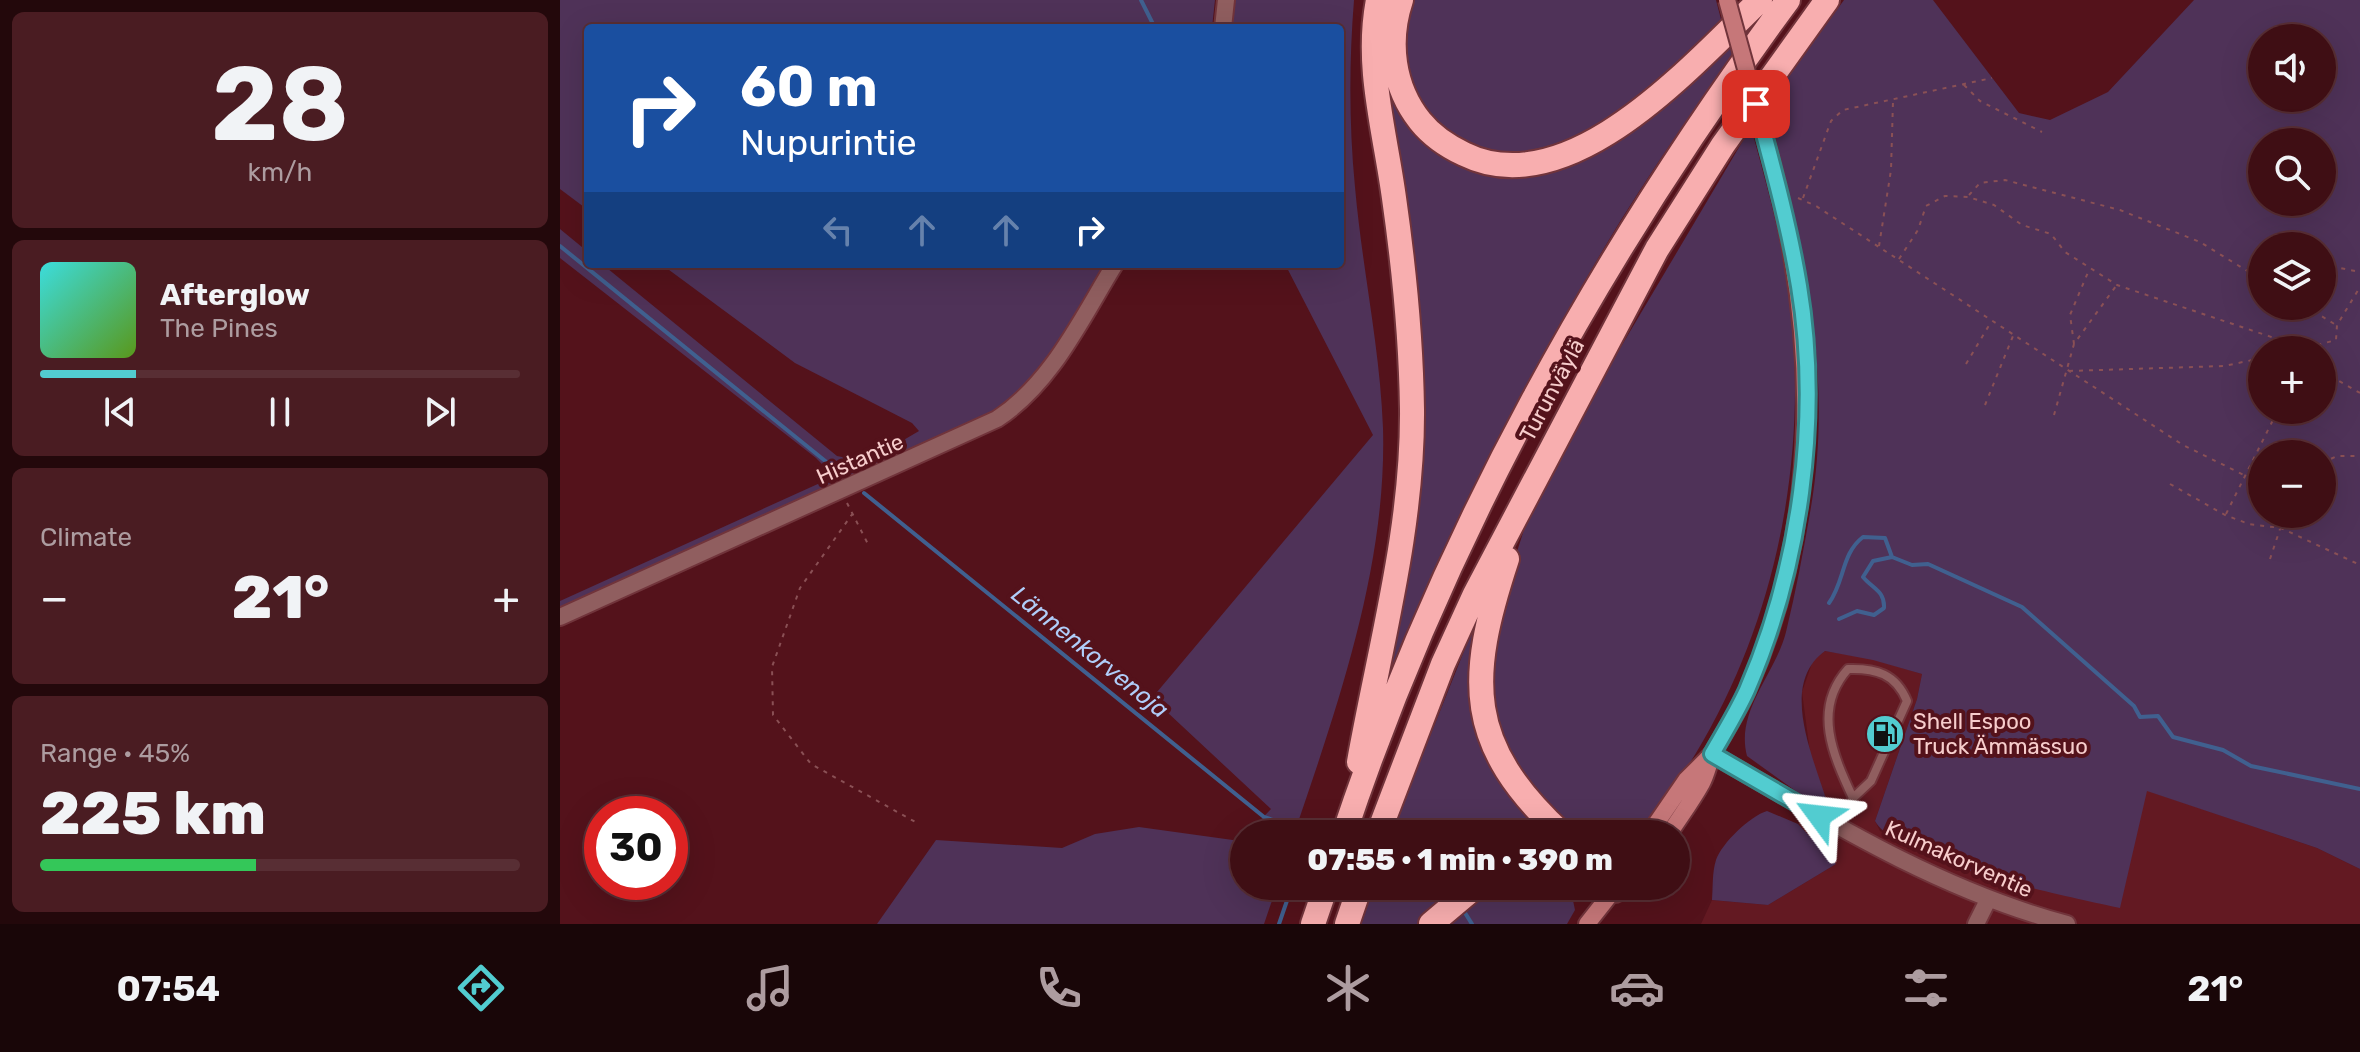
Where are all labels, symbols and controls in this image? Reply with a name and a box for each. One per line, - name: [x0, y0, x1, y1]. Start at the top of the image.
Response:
- map controls: [2248, 24, 2336, 528]
- button: sound: [2248, 24, 2336, 112]
- text: 28: [211, 43, 349, 166]
- text: 60 m: [740, 54, 878, 120]
- icon: right: [608, 56, 712, 160]
- pin: [1722, 70, 1790, 138]
- icon: arrive: [1734, 82, 1778, 126]
- text: Nupurintie: [740, 121, 917, 164]
- button: search: [2248, 128, 2336, 216]
- text: km/h: [248, 157, 312, 188]
- icon: left: [816, 208, 860, 252]
- icon: ahead: [900, 208, 944, 252]
- icon: ahead: [984, 208, 1028, 252]
- icon: right: [1068, 208, 1112, 252]
- button: layers: [2248, 232, 2336, 320]
- text: Afterglow: [160, 277, 310, 313]
- text: The Pines: [160, 313, 278, 344]
- street label: Turunväylä: [1514, 334, 1590, 446]
- button: +: [2248, 336, 2336, 424]
- icon: previous: [98, 390, 142, 434]
- icon: pause: [258, 390, 302, 434]
- icon: next: [418, 390, 462, 434]
- street label: Histantie: [812, 428, 908, 490]
- button: −: [2248, 440, 2336, 528]
- text: Climate: [40, 522, 132, 553]
- text: 21°: [232, 562, 329, 633]
- text: −: [40, 572, 69, 624]
- text: +: [493, 572, 520, 624]
- water label: Lännenkorvenoja: [1006, 580, 1174, 724]
- place label: Shell Espoo Truck Ämmässuo: [1913, 708, 2088, 760]
- fuel station icon: Shell Espoo Truck Ämmässuo: [1864, 713, 1906, 755]
- text: Range · 45%: [40, 738, 190, 769]
- position arrow: [1777, 774, 1861, 858]
- text: 225 km: [40, 778, 266, 849]
- speed limit sign: 30: [584, 796, 688, 900]
- street label: Kulmakorventie: [1881, 814, 2037, 904]
- text: 07:55 · 1 min · 390 m: [1307, 842, 1613, 878]
- icon: directions: [453, 960, 509, 1016]
- icon: music: [742, 960, 798, 1016]
- icon: phone: [1031, 960, 1087, 1016]
- icon: climate: [1320, 960, 1376, 1016]
- icon: car: [1609, 960, 1665, 1016]
- icon: filters: [1898, 960, 1954, 1016]
- text: 07:54: [117, 967, 220, 1010]
- text: 21°: [2187, 967, 2243, 1010]

